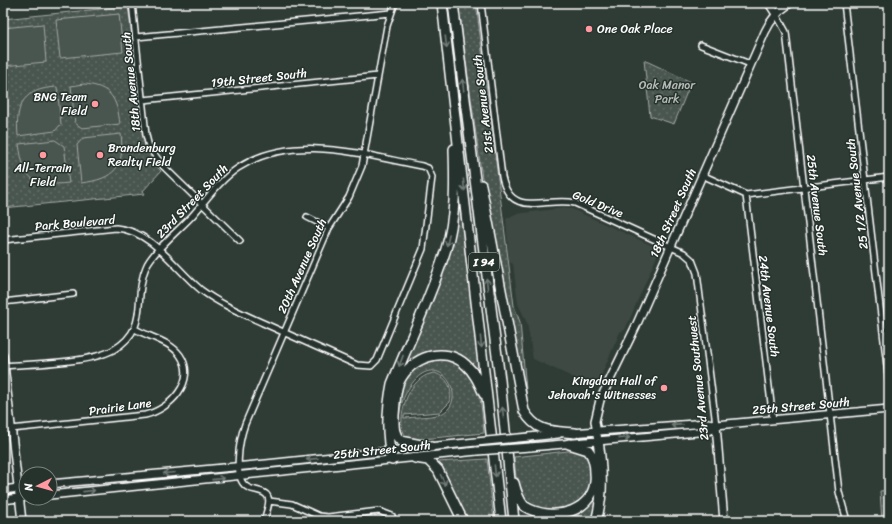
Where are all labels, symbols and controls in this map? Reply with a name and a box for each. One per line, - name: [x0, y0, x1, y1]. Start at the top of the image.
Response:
- place label: One Oak Place: [597, 18, 673, 40]
- marker: One Oak Place: [584, 24, 594, 34]
- street label: 18th Avenue South: [115, 31, 147, 133]
- one-way arrow: [443, 35, 450, 48]
- street label: 21st Avenue South: [466, 54, 500, 154]
- street label: 19th Street South: [210, 62, 308, 94]
- park label: Oak Manor Park: [639, 74, 696, 110]
- one-way arrow: [460, 79, 467, 92]
- place label: BNG Team Field: [33, 86, 88, 122]
- marker: BNG Team Field: [90, 99, 100, 109]
- place label: Brandenburg Realty Field: [108, 137, 176, 173]
- street label: 25 1/2 Avenue South: [839, 137, 875, 251]
- marker: All-Terrain Field: [38, 150, 48, 160]
- marker: Brandenburg Realty Field: [95, 150, 105, 160]
- street label: 25th Avenue South: [800, 153, 834, 257]
- place label: All-Terrain Field: [13, 157, 72, 193]
- street label: 23rd Street South: [150, 159, 234, 243]
- street label: 18th Street South: [643, 165, 703, 261]
- one-way arrow: [460, 178, 468, 191]
- street label: Gold Drive: [569, 184, 627, 224]
- street label: Park Boulevard: [34, 208, 117, 237]
- street label: 20th Avenue South: [271, 215, 333, 317]
- one-way arrow: [444, 234, 452, 247]
- road number: I 94: [469, 253, 499, 271]
- street label: 24th Avenue South: [752, 254, 786, 358]
- one-way arrow: [483, 277, 491, 290]
- street label: 23rd Avenue Southwest: [680, 314, 716, 442]
- one-way arrow: [477, 335, 485, 348]
- one-way arrow: [396, 355, 404, 367]
- place label: Kingdom Hall of Jehovah's Witnesses: [548, 370, 658, 406]
- marker: Kingdom Hall of Jehovah's Witnesses: [659, 383, 669, 393]
- street label: 25th Street South: [751, 391, 851, 421]
- street label: Prairie Lane: [87, 392, 153, 422]
- one-way arrow: [499, 406, 507, 419]
- one-way arrow: [671, 422, 684, 429]
- street label: 25th Street South: [332, 434, 432, 466]
- one-way arrow: [617, 434, 630, 442]
- one-way arrow: [305, 456, 318, 463]
- one-way arrow: [492, 464, 499, 477]
- north arrow: [18, 466, 58, 506]
- one-way arrow: [163, 470, 176, 477]
- one-way arrow: [440, 474, 447, 486]
- one-way arrow: [211, 475, 224, 482]
- text: N: [19, 482, 39, 493]
- one-way arrow: [82, 488, 95, 495]

